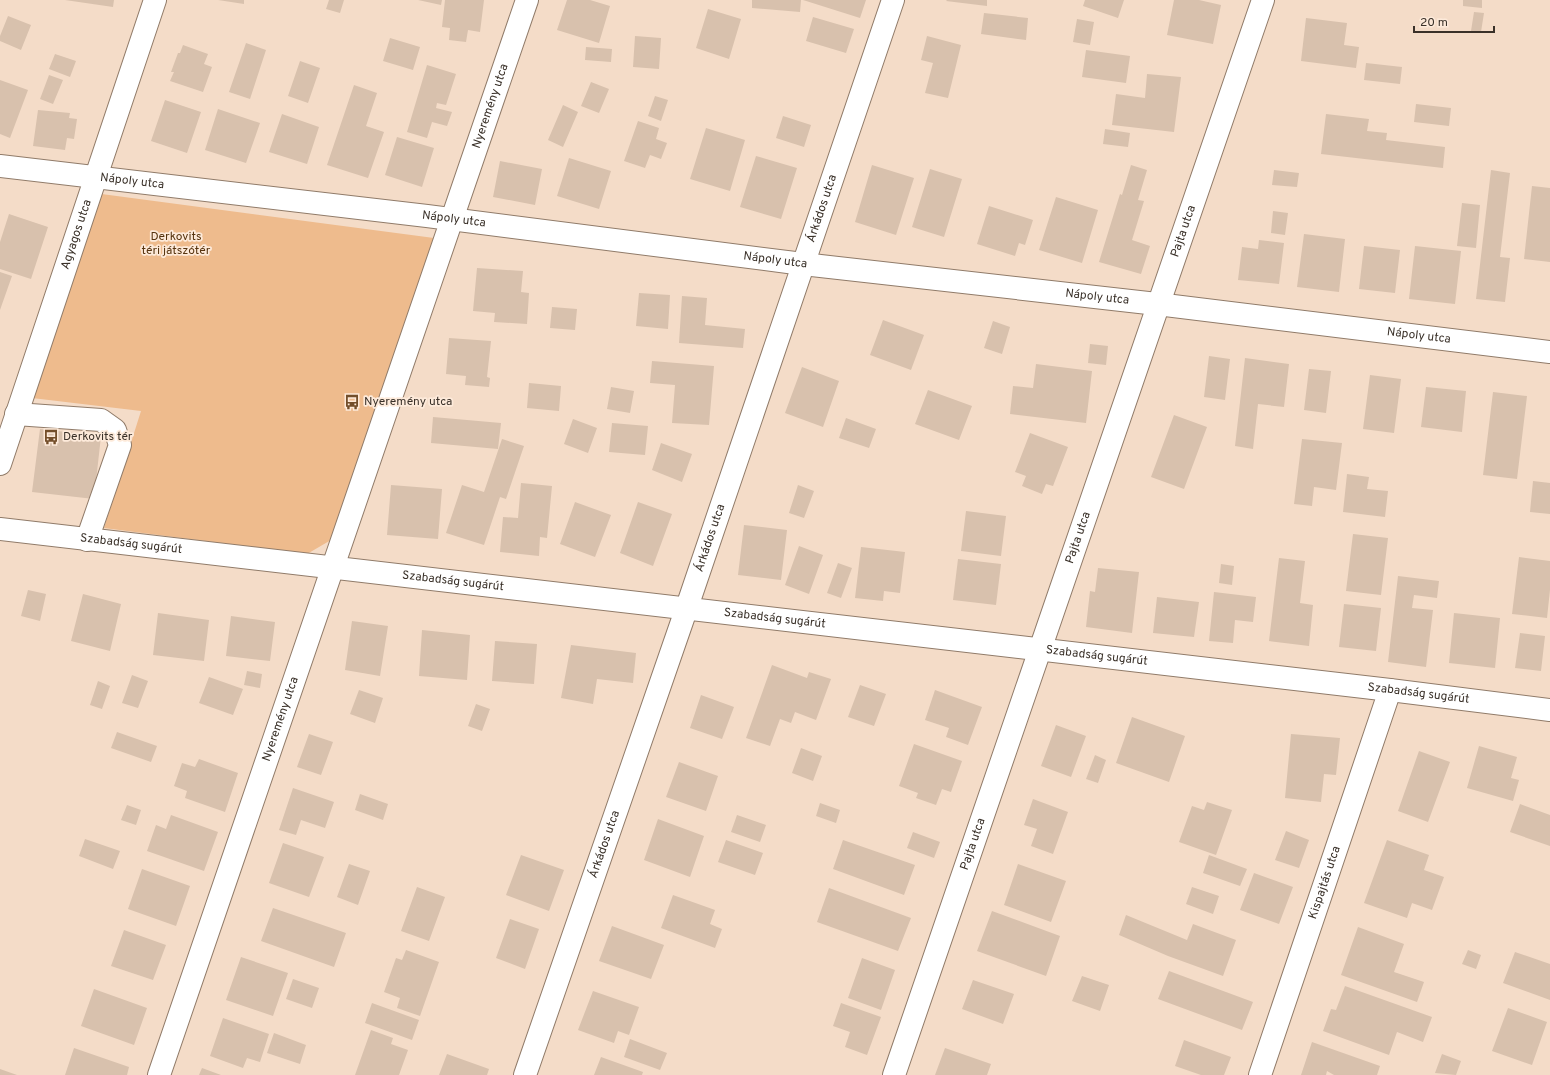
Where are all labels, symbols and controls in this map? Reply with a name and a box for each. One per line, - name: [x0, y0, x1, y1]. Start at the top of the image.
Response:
- scale bar: [1414, 8, 1494, 34]
- text: 20 m: [1420, 15, 1448, 31]
- street label: Nyeremény utca: [469, 62, 513, 151]
- street label: Nápoly utca: [99, 170, 165, 193]
- street label: Árkádos utca: [803, 173, 841, 245]
- street label: Agyagos utca: [58, 197, 96, 271]
- street label: Pajta utca: [1167, 203, 1200, 259]
- street label: Nápoly utca: [421, 207, 487, 231]
- park label: Derkovits téri játszótér: [142, 229, 211, 259]
- street label: Nápoly utca: [742, 248, 808, 272]
- street label: Nápoly utca: [1064, 286, 1130, 309]
- street label: Nápoly utca: [1386, 324, 1452, 348]
- bus stop icon: Nyeremény utca: [343, 393, 361, 411]
- place label: Nyeremény utca: [364, 394, 452, 410]
- bus stop icon: Derkovits tér: [42, 428, 60, 446]
- place label: Derkovits tér: [63, 429, 133, 445]
- street label: Árkádos utca: [691, 502, 729, 574]
- street label: Pajta utca: [1062, 510, 1095, 566]
- street label: Szabadság sugárút: [79, 530, 183, 558]
- street label: Szabadság sugárút: [401, 568, 505, 595]
- street label: Szabadság sugárút: [723, 605, 827, 633]
- street label: Szabadság sugárút: [1045, 642, 1148, 670]
- street label: Nyeremény utca: [259, 675, 303, 764]
- street label: Szabadság sugárút: [1367, 679, 1470, 708]
- street label: Árkádos utca: [586, 808, 624, 880]
- street label: Pajta utca: [957, 816, 990, 872]
- street label: Kispajtás utca: [1305, 844, 1345, 921]

